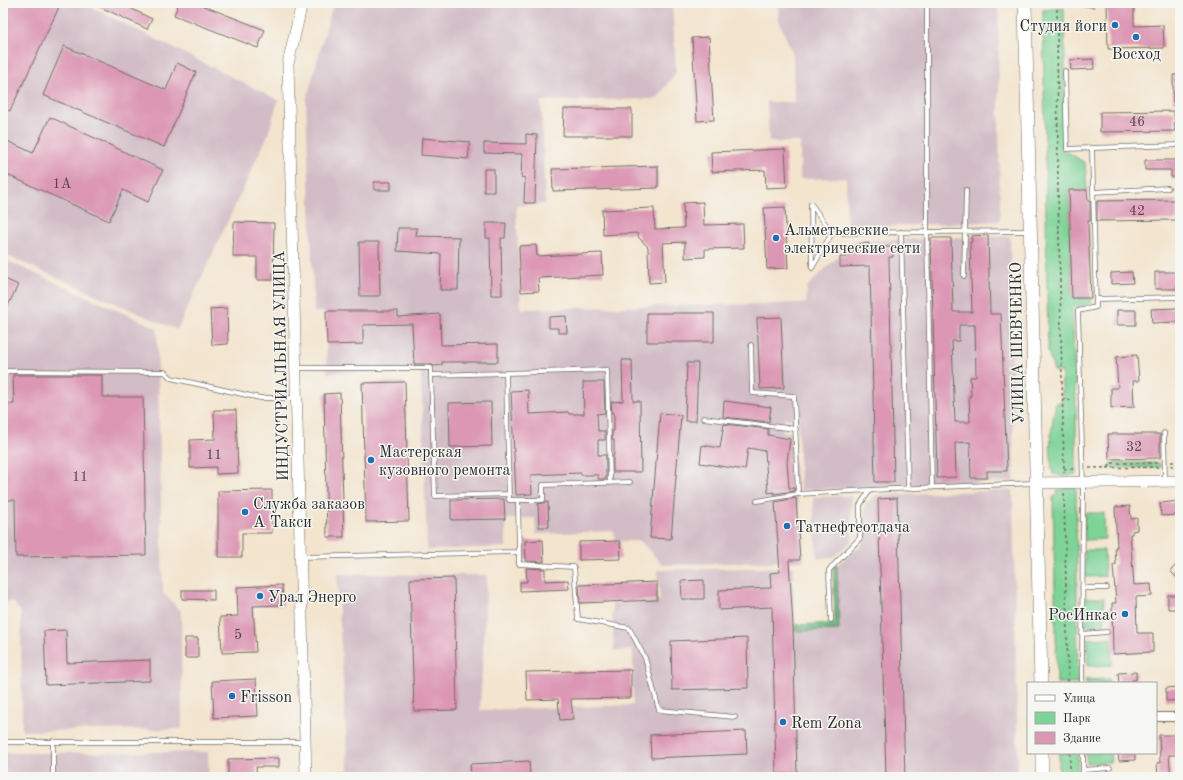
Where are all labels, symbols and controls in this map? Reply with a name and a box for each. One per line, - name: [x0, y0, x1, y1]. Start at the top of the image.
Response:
- place label: Студия йоги: [1020, 19, 1107, 35]
- marker: Студия йоги: [1110, 20, 1120, 30]
- marker: Восход: [1131, 32, 1141, 42]
- place label: Восход: [1111, 47, 1161, 63]
- house number: 46: [1129, 115, 1145, 129]
- house number: 1А: [53, 177, 72, 191]
- house number: 42: [1129, 204, 1145, 218]
- place label: Альметьевские электрические сети: [784, 223, 920, 257]
- marker: Альметьевские электрические сети: [771, 233, 781, 243]
- street label: ИНДУСТРИАЛЬНАЯ УЛИЦА: [272, 250, 292, 482]
- street label: УЛИЦА ШЕВЧЕНКО: [1009, 262, 1027, 424]
- house number: 32: [1126, 440, 1142, 454]
- place label: Мастерская кузовного ремонта: [379, 445, 510, 479]
- house number: 11: [206, 448, 222, 462]
- marker: Мастерская кузовного ремонта: [366, 455, 376, 465]
- house number: 11: [72, 470, 88, 484]
- place label: Служба заказов А Такси: [253, 497, 365, 531]
- marker: Служба заказов А Такси: [240, 507, 250, 517]
- place label: Татнефтеотдача: [795, 520, 910, 536]
- marker: Татнефтеотдача: [782, 521, 792, 531]
- place label: Урал Энерго: [268, 590, 356, 606]
- marker: Урал Энерго: [255, 591, 265, 601]
- place label: РосИнкас: [1048, 608, 1117, 624]
- marker: РосИнкас: [1120, 609, 1130, 619]
- house number: 5: [234, 628, 242, 642]
- legend: [1027, 682, 1157, 754]
- place label: Frisson: [240, 690, 293, 706]
- marker: Frisson: [227, 691, 237, 701]
- text: Улица: [1063, 693, 1096, 705]
- text: Парк: [1063, 713, 1091, 725]
- place label: Rem Zona: [791, 716, 862, 732]
- marker: Rem Zona: [778, 717, 788, 727]
- text: Здание: [1063, 733, 1101, 745]

